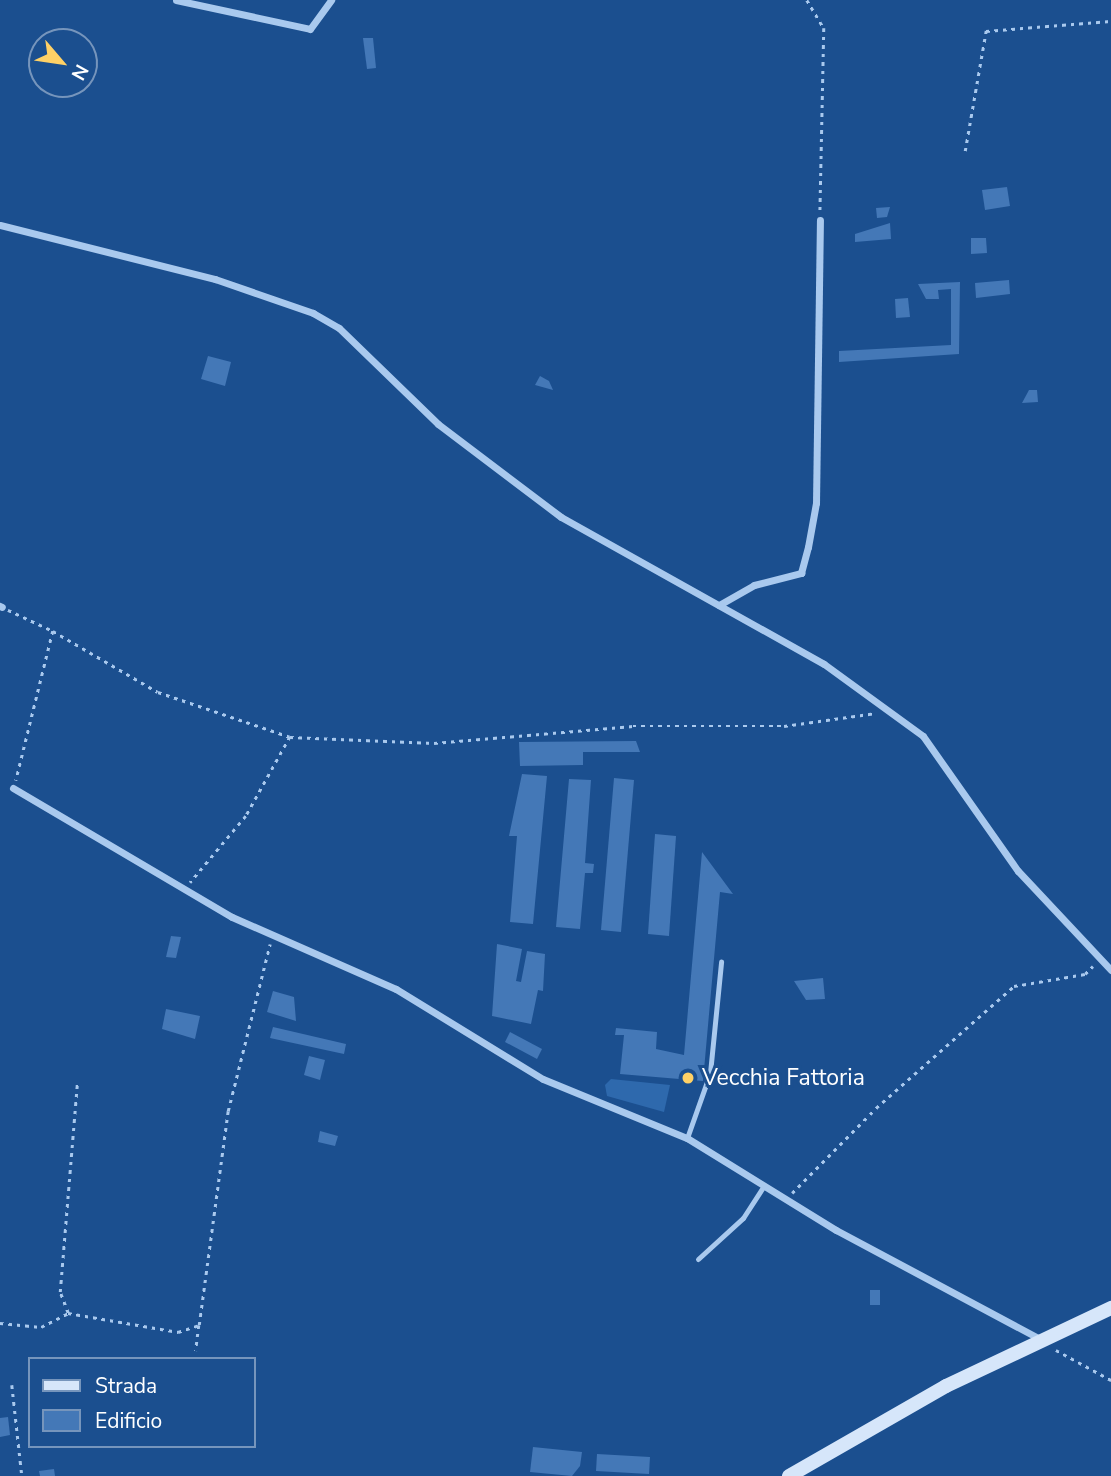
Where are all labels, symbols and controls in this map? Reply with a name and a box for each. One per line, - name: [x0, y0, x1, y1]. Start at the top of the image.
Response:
- north arrow: [28, 28, 98, 98]
- text: N: [65, 60, 94, 85]
- place label: Vecchia Fattoria: [702, 1064, 865, 1092]
- marker: Vecchia Fattoria: [680, 1070, 696, 1086]
- legend: [28, 1357, 256, 1448]
- text: Strada: [95, 1372, 157, 1400]
- text: Edificio: [95, 1407, 162, 1435]

